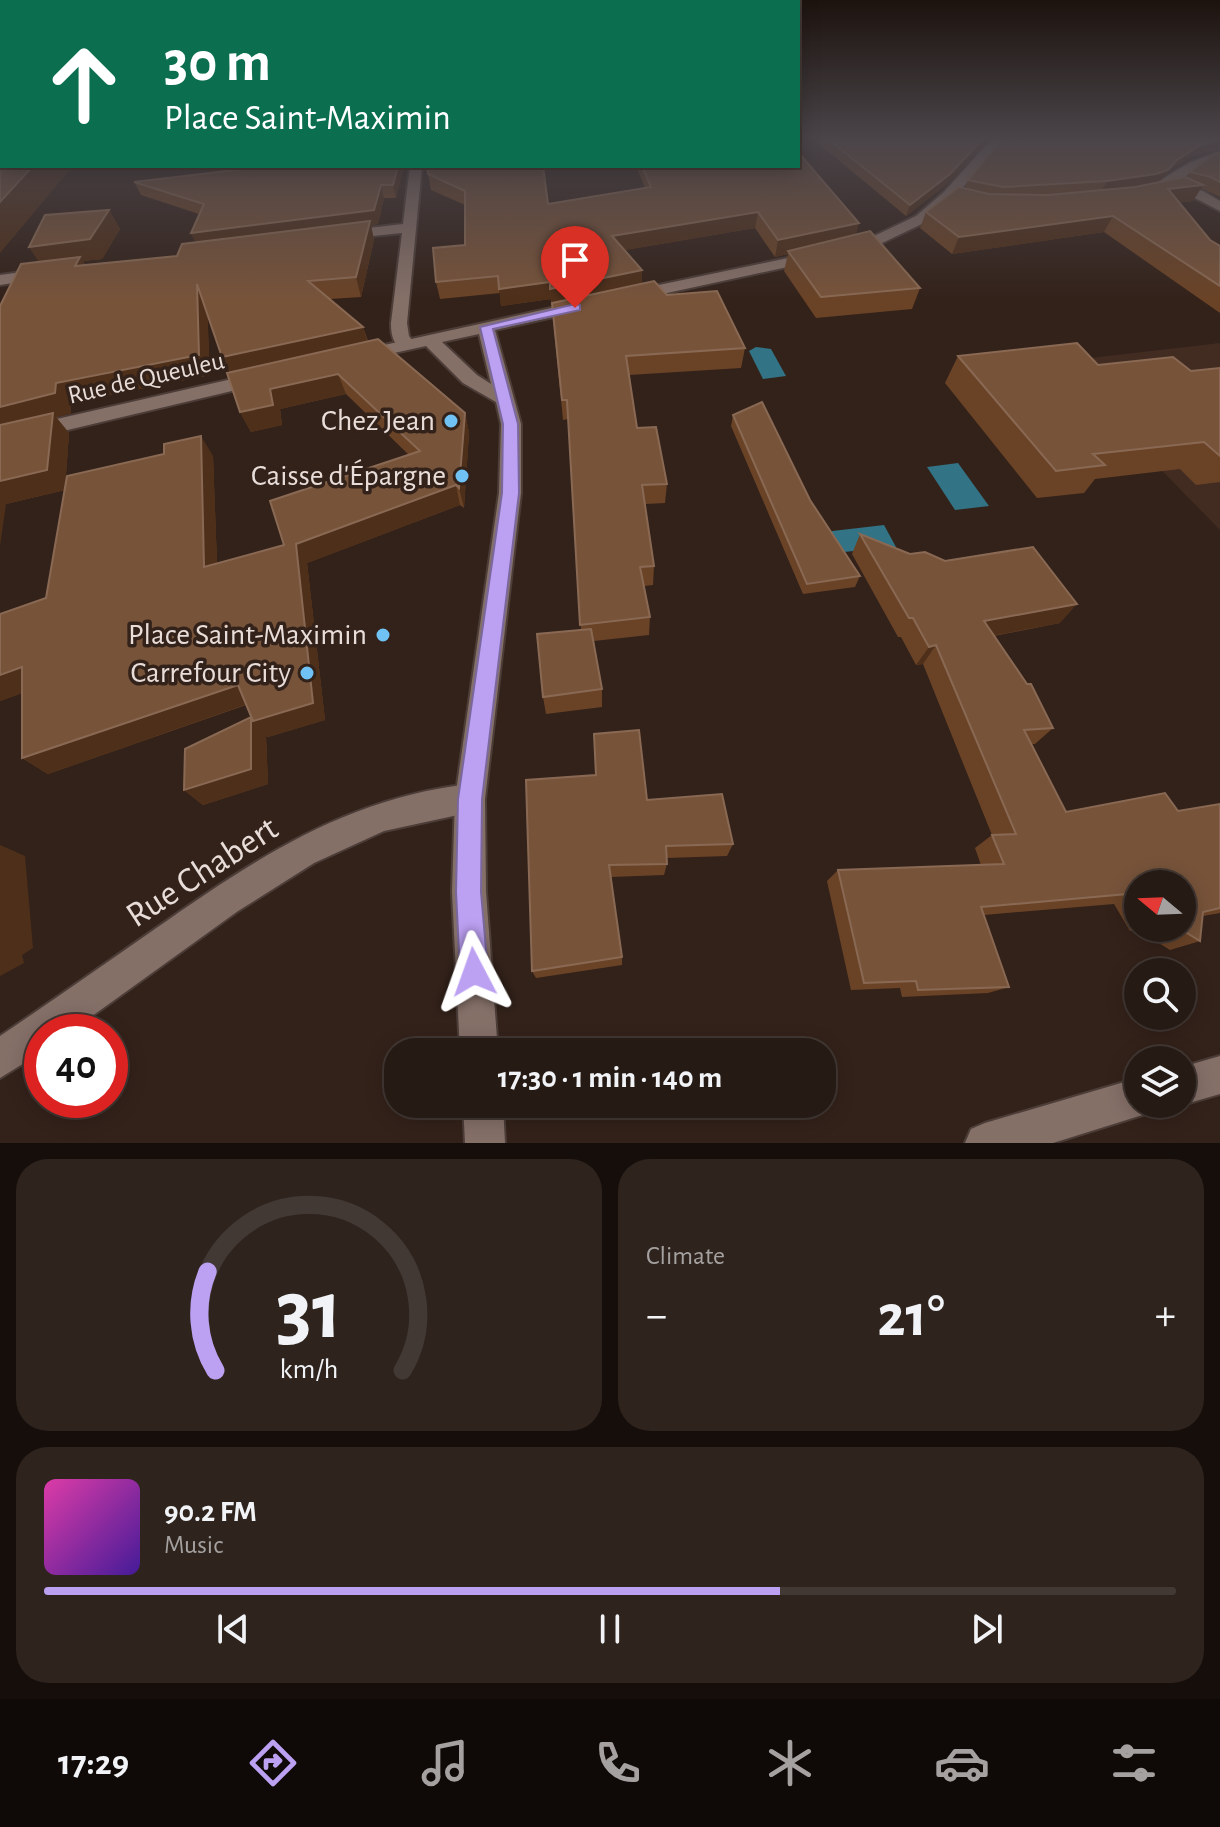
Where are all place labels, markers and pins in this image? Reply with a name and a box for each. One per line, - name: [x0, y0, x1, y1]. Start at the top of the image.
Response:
- pin: [541, 226, 609, 308]
- place label: Chez Jean: [321, 406, 435, 436]
- marker: Chez Jean: [442, 412, 460, 430]
- place label: Caisse d'Épargne: [251, 459, 446, 491]
- marker: Caisse d'Épargne: [453, 467, 471, 485]
- place label: Place Saint-Maximin: [128, 620, 367, 650]
- marker: Place Saint-Maximin: [374, 626, 392, 644]
- place label: Carrefour City: [131, 658, 291, 688]
- marker: Carrefour City: [298, 664, 316, 682]

